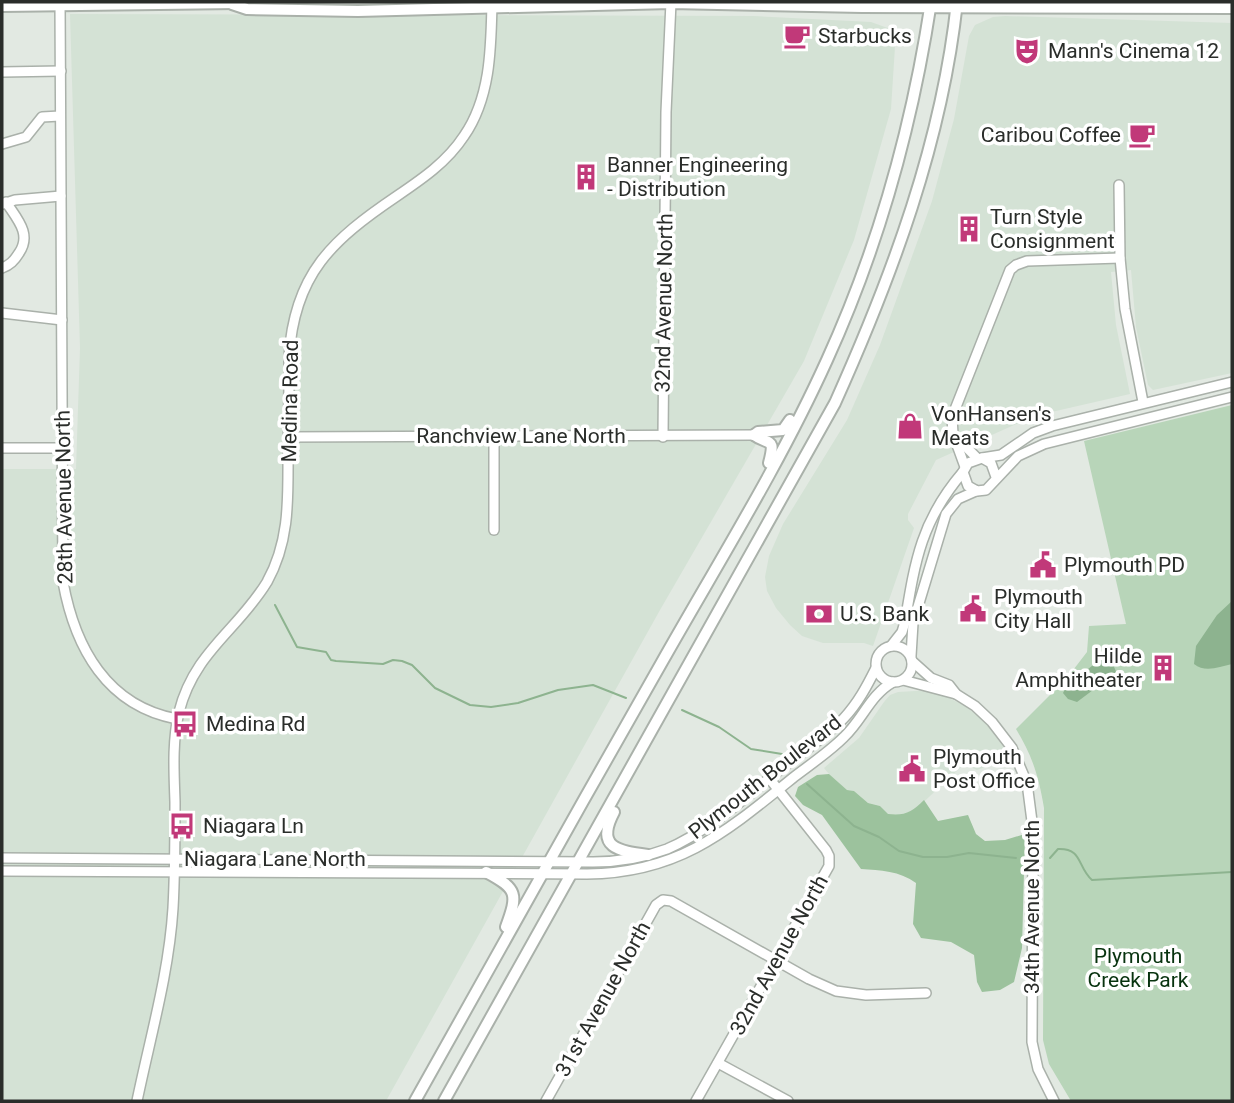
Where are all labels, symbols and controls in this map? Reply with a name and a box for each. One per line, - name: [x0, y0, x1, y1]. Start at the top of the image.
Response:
- cafe icon: Starbucks: [782, 21, 812, 51]
- place label: Starbucks: [818, 24, 912, 48]
- theatre icon: Mann's Cinema 12: [1012, 36, 1042, 66]
- place label: Mann's Cinema 12: [1048, 39, 1219, 63]
- cafe icon: Caribou Coffee: [1127, 120, 1157, 150]
- place label: Caribou Coffee: [981, 123, 1121, 147]
- place label: Banner Engineering - Distribution: [607, 153, 788, 201]
- building icon: Banner Engineering - Distribution: [571, 162, 601, 192]
- place label: Turn Style Consignment: [990, 205, 1115, 253]
- street label: 32nd Avenue North: [650, 213, 678, 393]
- building icon: Turn Style Consignment: [954, 214, 984, 244]
- street label: Medina Road: [277, 339, 303, 463]
- place label: VonHansen's Meats: [931, 402, 1052, 450]
- street label: 28th Avenue North: [50, 410, 78, 584]
- shop icon: VonHansen's Meats: [895, 411, 925, 441]
- street label: Ranchview Lane North: [416, 424, 626, 448]
- public building icon: Plymouth PD: [1028, 550, 1058, 580]
- place label: Plymouth PD: [1064, 553, 1185, 577]
- place label: Plymouth City Hall: [994, 585, 1083, 633]
- public building icon: Plymouth City Hall: [958, 594, 988, 624]
- bank icon: U.S. Bank: [804, 599, 834, 629]
- place label: U.S. Bank: [840, 602, 929, 626]
- place label: Hilde Amphitheater: [1015, 644, 1142, 692]
- building icon: Hilde Amphitheater: [1148, 653, 1178, 683]
- bus stop icon: Medina Rd: [170, 709, 200, 739]
- street label: Plymouth Boulevard: [684, 710, 846, 844]
- place label: Medina Rd: [206, 712, 305, 736]
- place label: Plymouth Post Office: [933, 745, 1036, 793]
- public building icon: Plymouth Post Office: [897, 754, 927, 784]
- bus stop icon: Niagara Ln: [167, 811, 197, 841]
- place label: Niagara Ln: [203, 814, 304, 838]
- street label: 34th Avenue North: [1020, 820, 1044, 994]
- street label: Niagara Lane North: [184, 847, 366, 871]
- street label: 32nd Avenue North: [725, 871, 833, 1039]
- street label: 31st Avenue North: [550, 917, 656, 1081]
- park label: Plymouth Creek Park: [1087, 944, 1189, 992]

